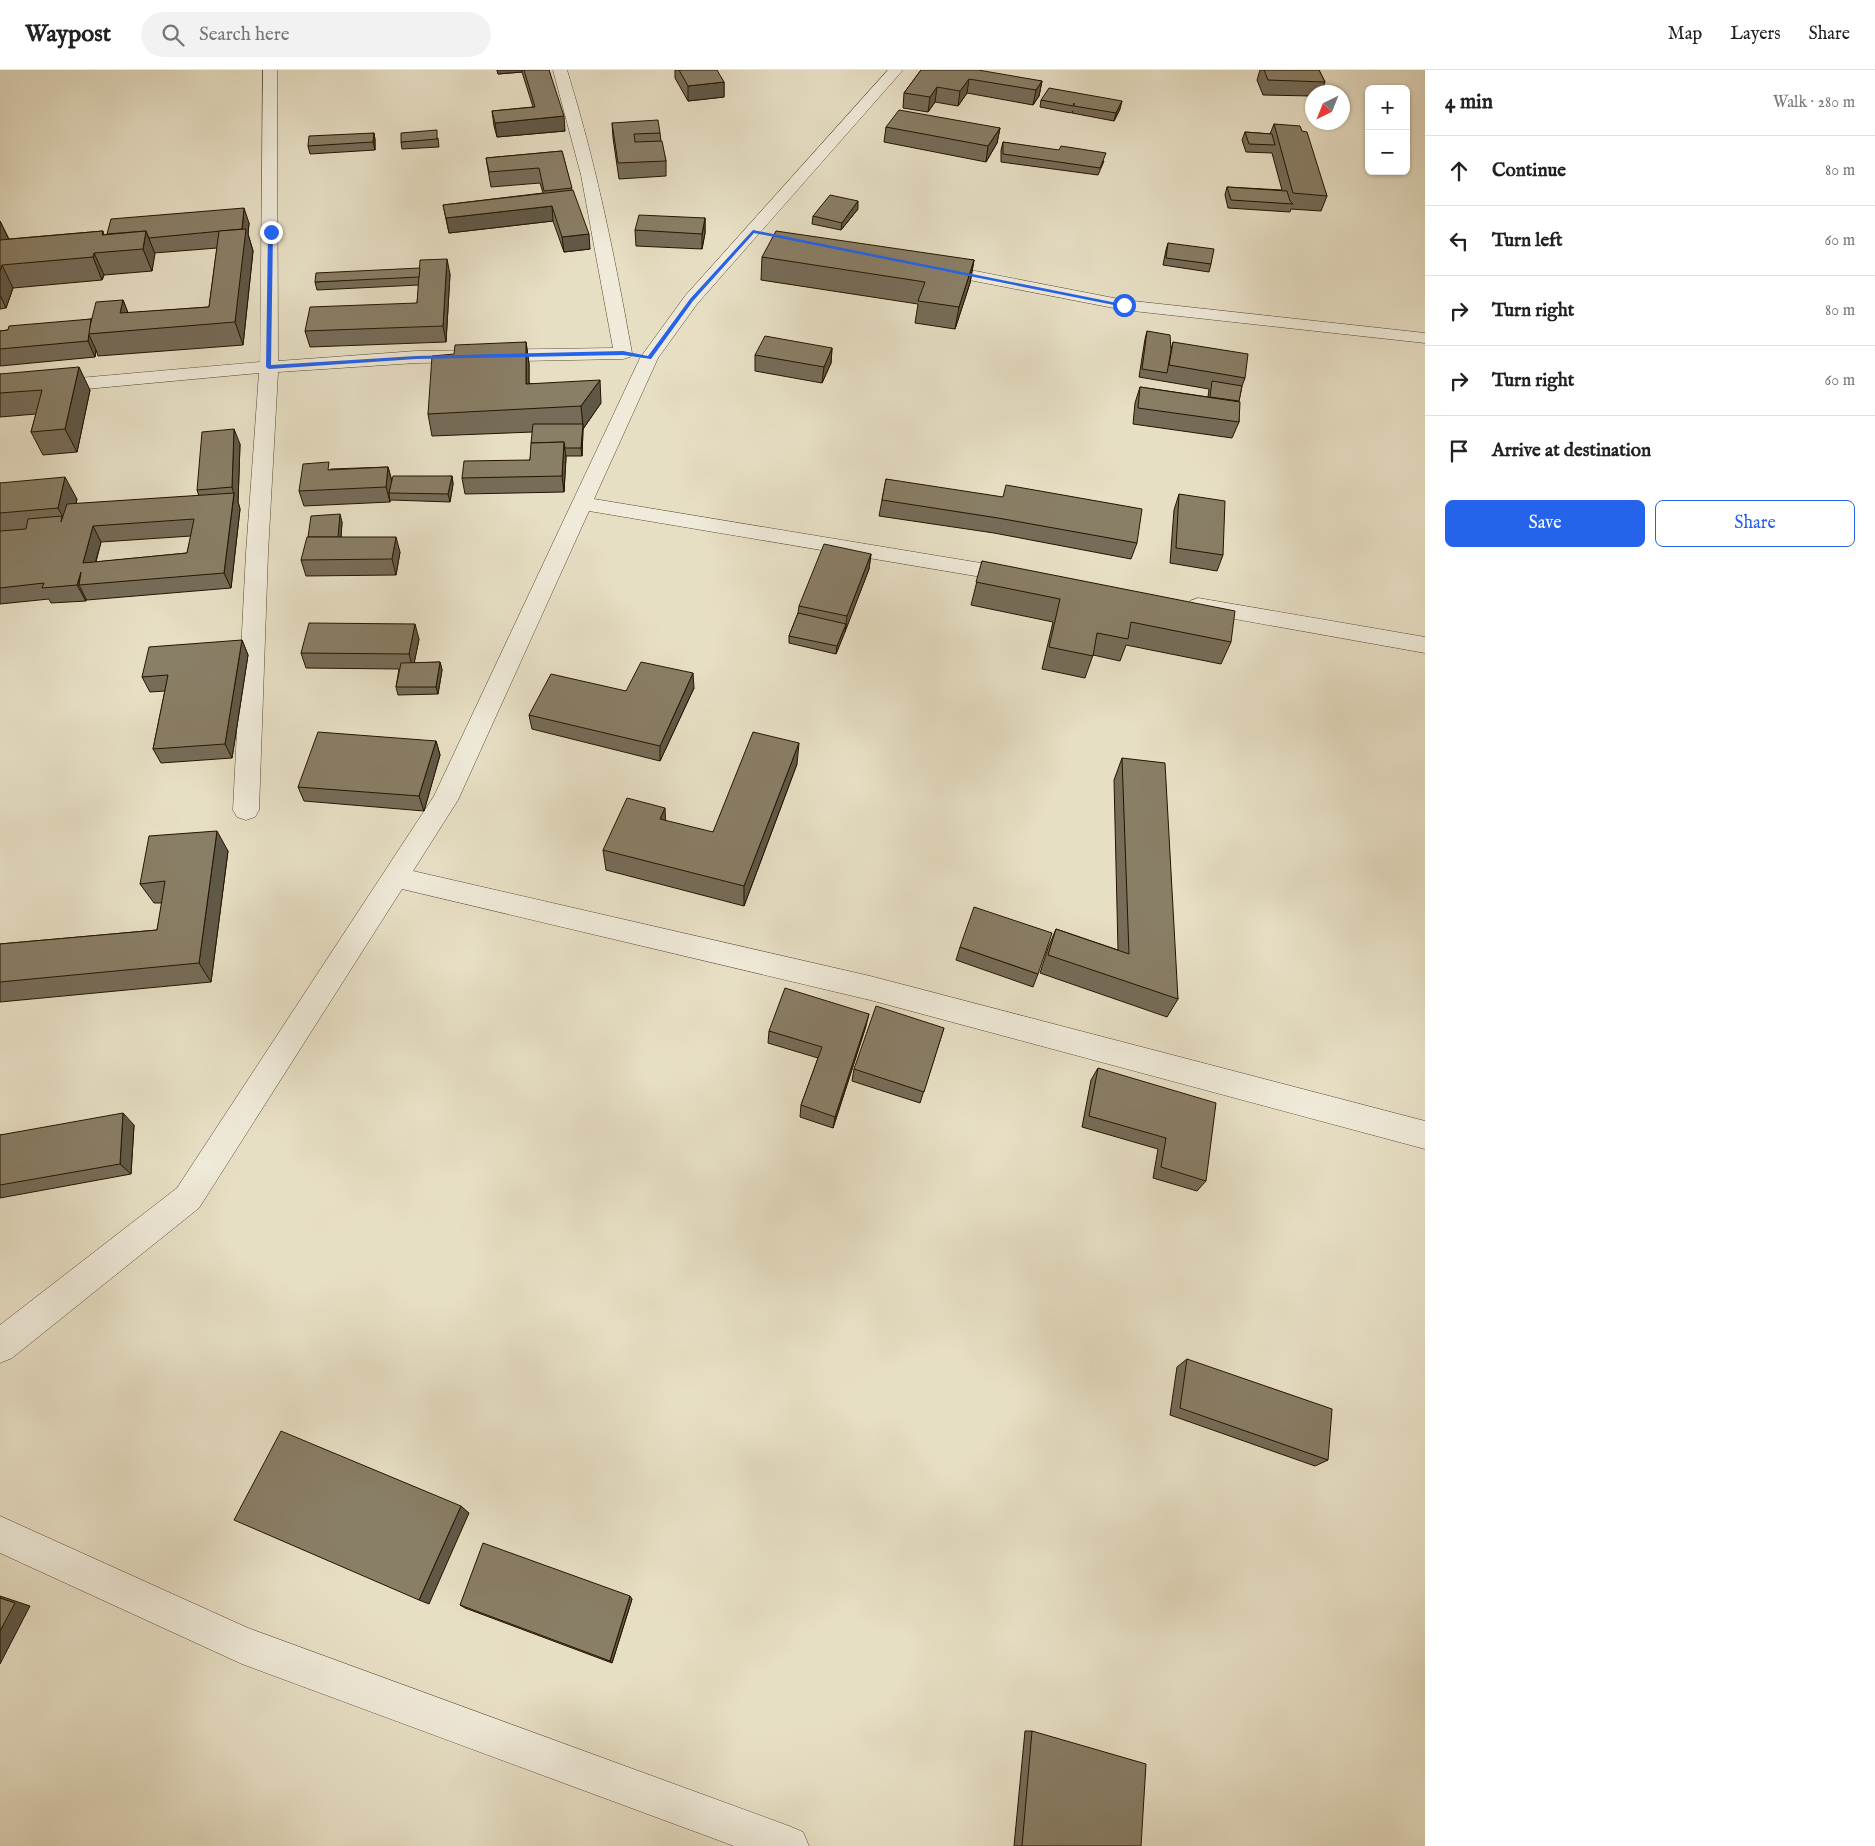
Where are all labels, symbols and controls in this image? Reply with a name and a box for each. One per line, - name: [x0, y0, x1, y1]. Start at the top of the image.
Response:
- search box: [141, 12, 491, 57]
- text: Waypost: [25, 19, 111, 50]
- icon: search: [159, 21, 187, 49]
- text: Search here: [199, 23, 290, 47]
- text: Map: [1668, 23, 1702, 46]
- text: Layers: [1730, 23, 1781, 46]
- text: Share: [1809, 23, 1850, 46]
- north arrow: [1305, 85, 1350, 130]
- map controls: [1365, 85, 1410, 175]
- button: +: [1365, 85, 1410, 130]
- text: 4 min: [1445, 89, 1493, 116]
- text: Walk · 280 m: [1773, 93, 1855, 113]
- button: −: [1365, 130, 1410, 175]
- icon: ahead: [1445, 157, 1473, 185]
- text: Continue: [1492, 159, 1566, 183]
- text: 80 m: [1825, 161, 1855, 181]
- route end: [260, 221, 283, 244]
- icon: left: [1445, 227, 1473, 255]
- text: Turn left: [1492, 229, 1563, 253]
- text: 60 m: [1825, 231, 1855, 251]
- route start: [1113, 294, 1136, 317]
- icon: right: [1445, 297, 1473, 325]
- text: Turn right: [1492, 299, 1574, 323]
- text: 80 m: [1825, 301, 1855, 321]
- icon: right: [1445, 367, 1473, 395]
- text: Turn right: [1492, 369, 1574, 393]
- text: 60 m: [1825, 371, 1855, 391]
- icon: arrive: [1445, 437, 1473, 465]
- text: Arrive at destination: [1492, 439, 1651, 463]
- button: Save: [1445, 500, 1645, 547]
- button: Share: [1655, 500, 1855, 547]

